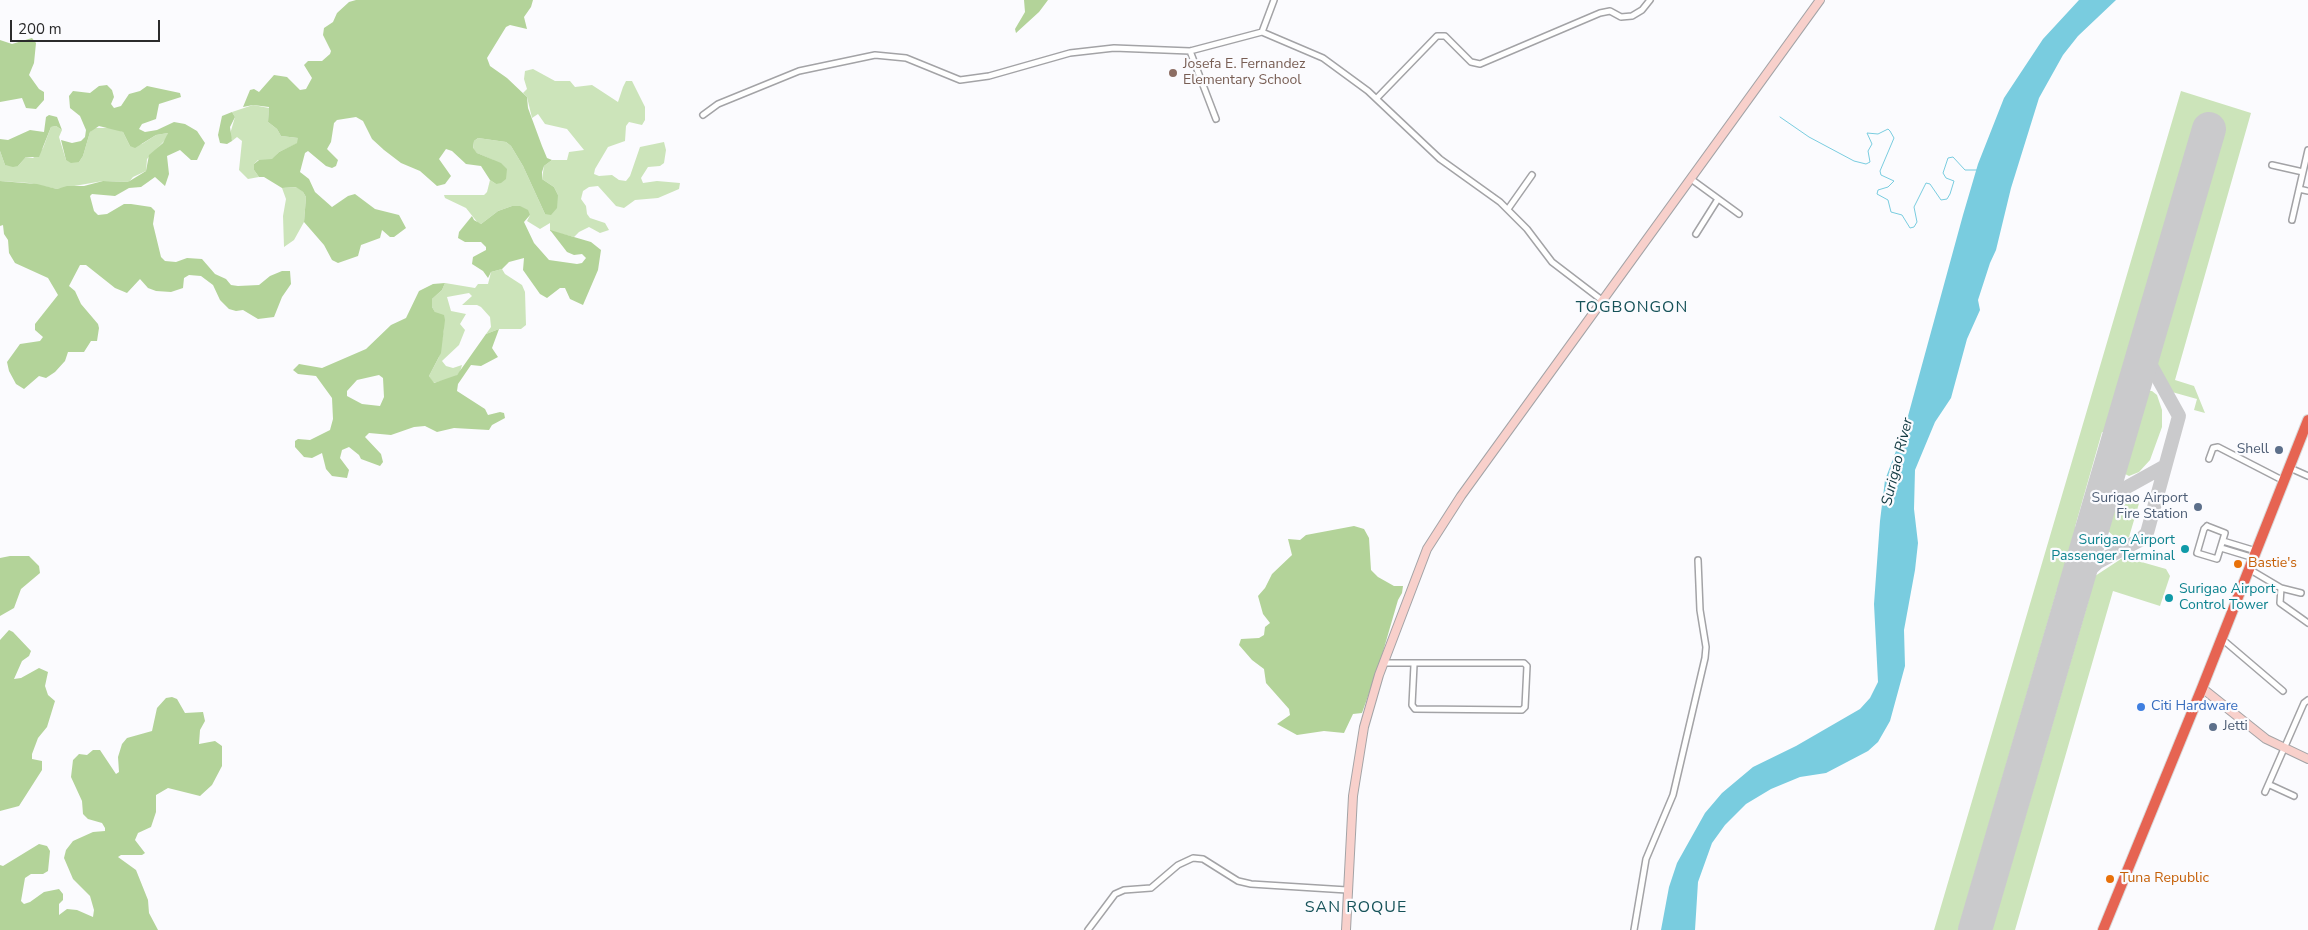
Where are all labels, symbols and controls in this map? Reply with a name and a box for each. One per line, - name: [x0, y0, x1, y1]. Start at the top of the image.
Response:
- scale bar: [12, 10, 162, 42]
- text: 200 m: [18, 19, 62, 39]
- place label: Josefa E. Fernandez Elementary School: [1183, 57, 1305, 90]
- marker: Josefa E. Fernandez Elementary School: [1167, 67, 1179, 79]
- district label: TOGBONGON: [1575, 298, 1689, 318]
- water label: Surigao River: [1878, 416, 1918, 508]
- place label: Shell: [2237, 442, 2269, 458]
- marker: Shell: [2273, 444, 2285, 456]
- place label: Surigao Airport Fire Station: [2092, 491, 2188, 524]
- marker: Surigao Airport Fire Station: [2192, 501, 2204, 513]
- place label: Surigao Airport Passenger Terminal: [2051, 533, 2175, 566]
- marker: Surigao Airport Passenger Terminal: [2179, 543, 2191, 555]
- place label: Bastie's: [2248, 556, 2297, 572]
- marker: Bastie's: [2232, 558, 2244, 570]
- place label: Surigao Airport Control Tower: [2179, 582, 2275, 614]
- marker: Surigao Airport Control Tower: [2163, 592, 2175, 604]
- place label: Citi Hardware: [2151, 699, 2238, 715]
- marker: Citi Hardware: [2135, 701, 2147, 713]
- place label: Jetti: [2223, 719, 2248, 735]
- marker: Jetti: [2207, 721, 2219, 733]
- place label: Tuna Republic: [2120, 871, 2209, 887]
- marker: Tuna Republic: [2104, 873, 2116, 885]
- district label: SAN ROQUE: [1304, 898, 1408, 918]

